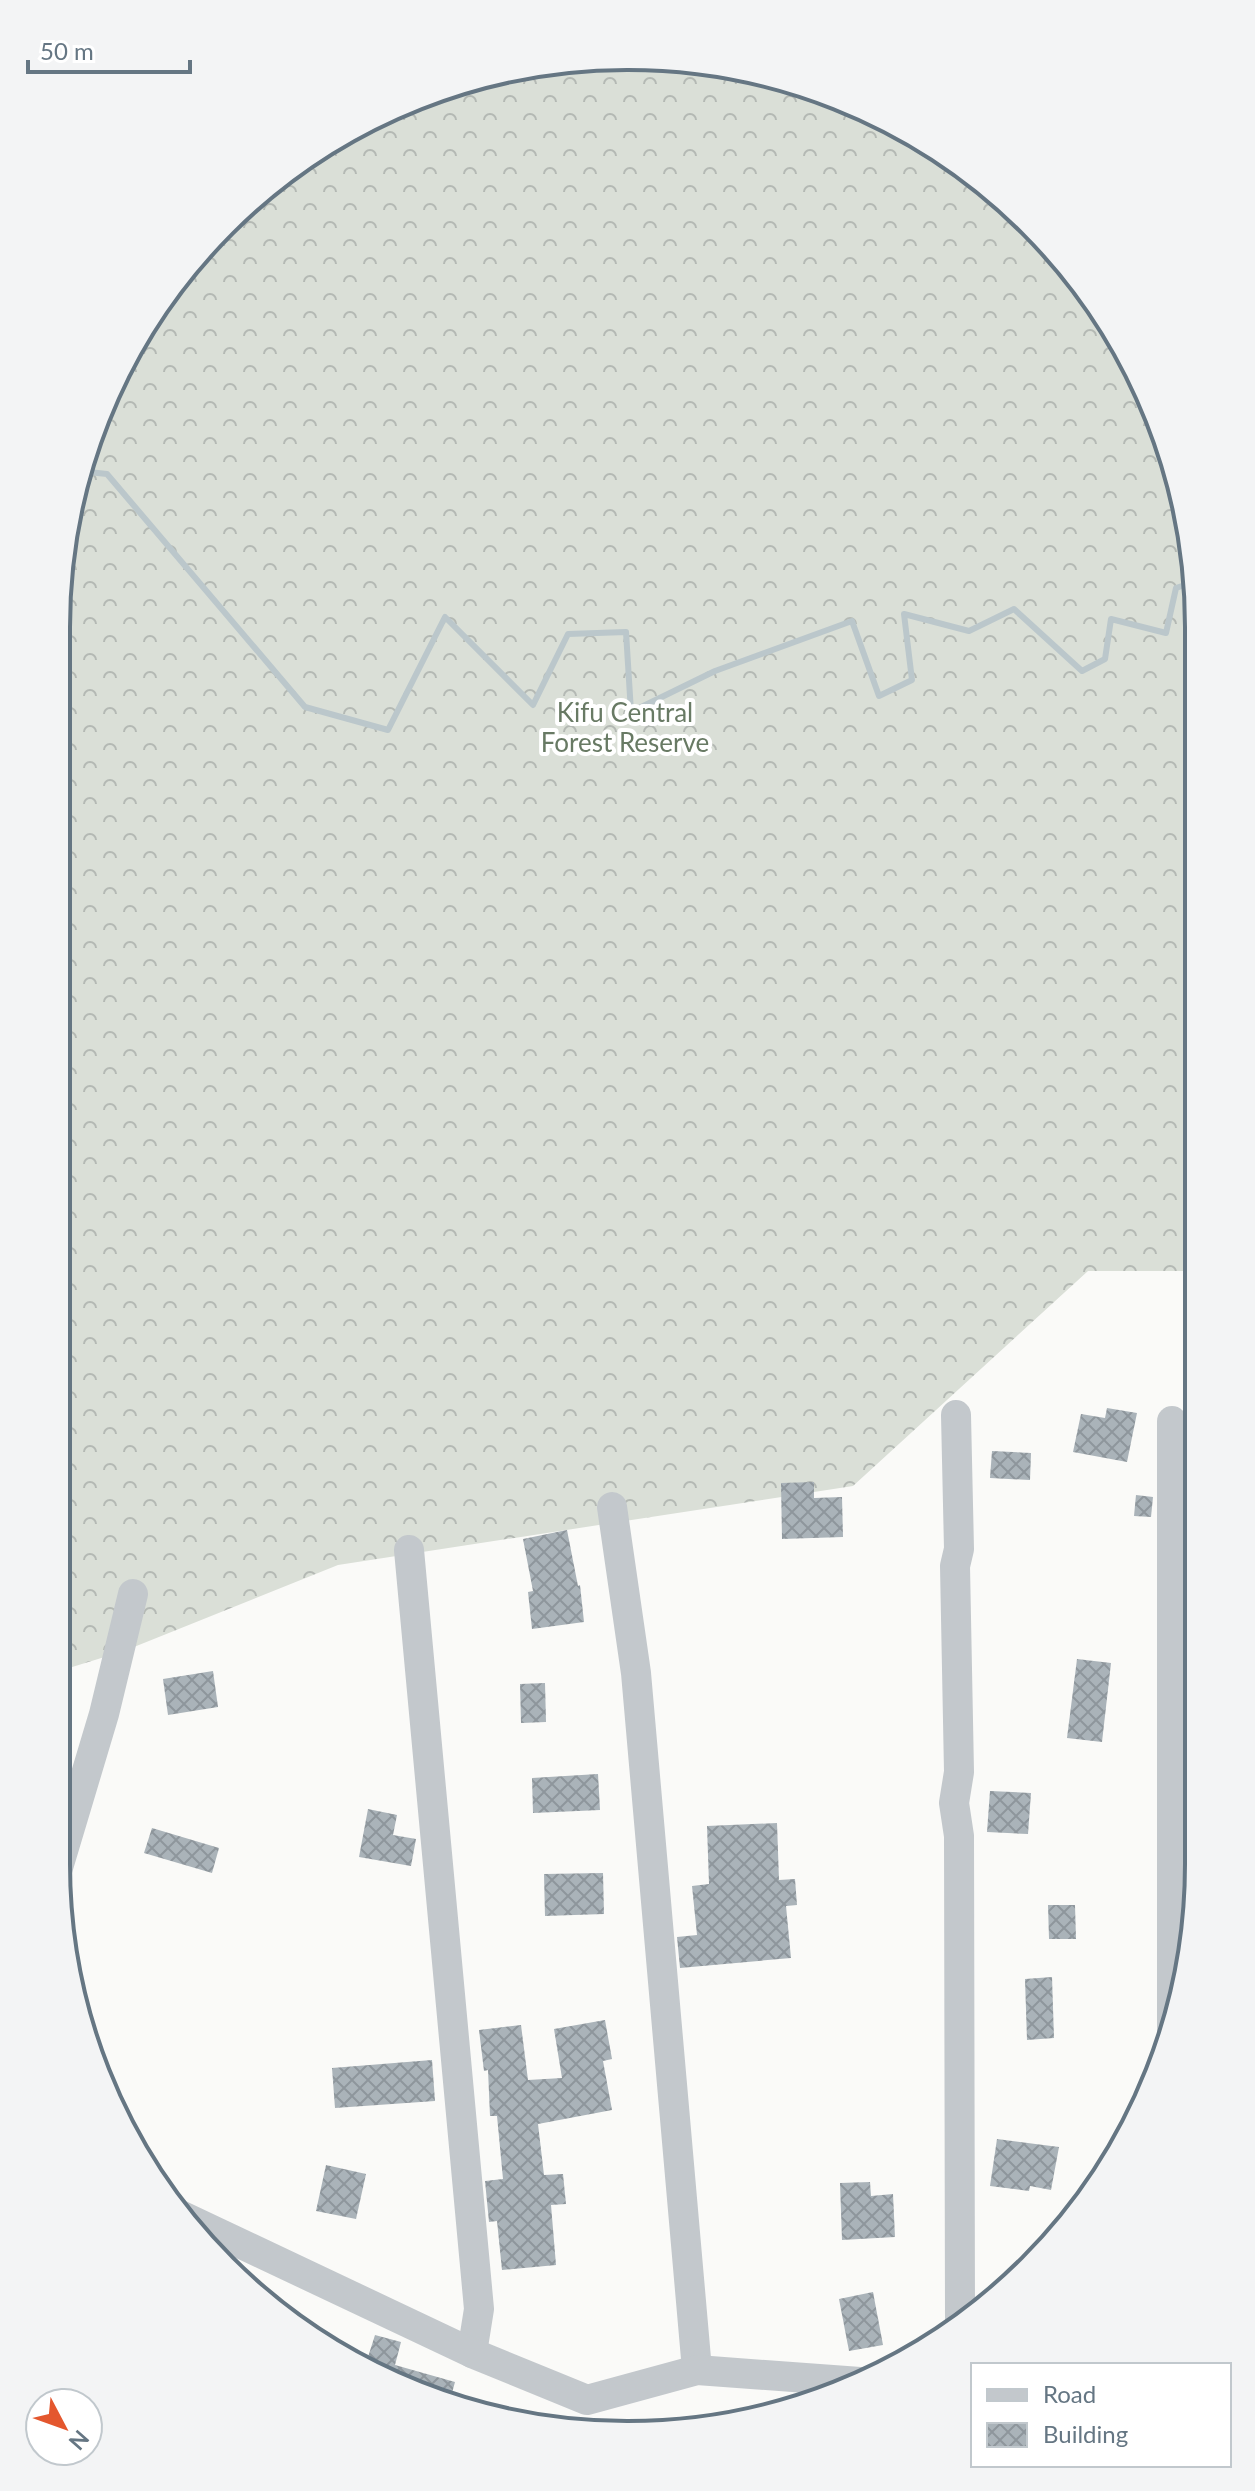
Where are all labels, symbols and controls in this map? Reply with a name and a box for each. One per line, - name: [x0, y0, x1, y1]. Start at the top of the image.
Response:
- scale bar: [28, 24, 190, 74]
- text: 50 m: [40, 36, 94, 65]
- park label: Kifu Central Forest Reserve: [541, 696, 709, 758]
- legend: [971, 2363, 1231, 2467]
- text: Road: [1043, 2379, 1096, 2408]
- north arrow: [24, 2387, 104, 2467]
- text: Building: [1043, 2419, 1128, 2448]
- text: N: [64, 2425, 95, 2456]

